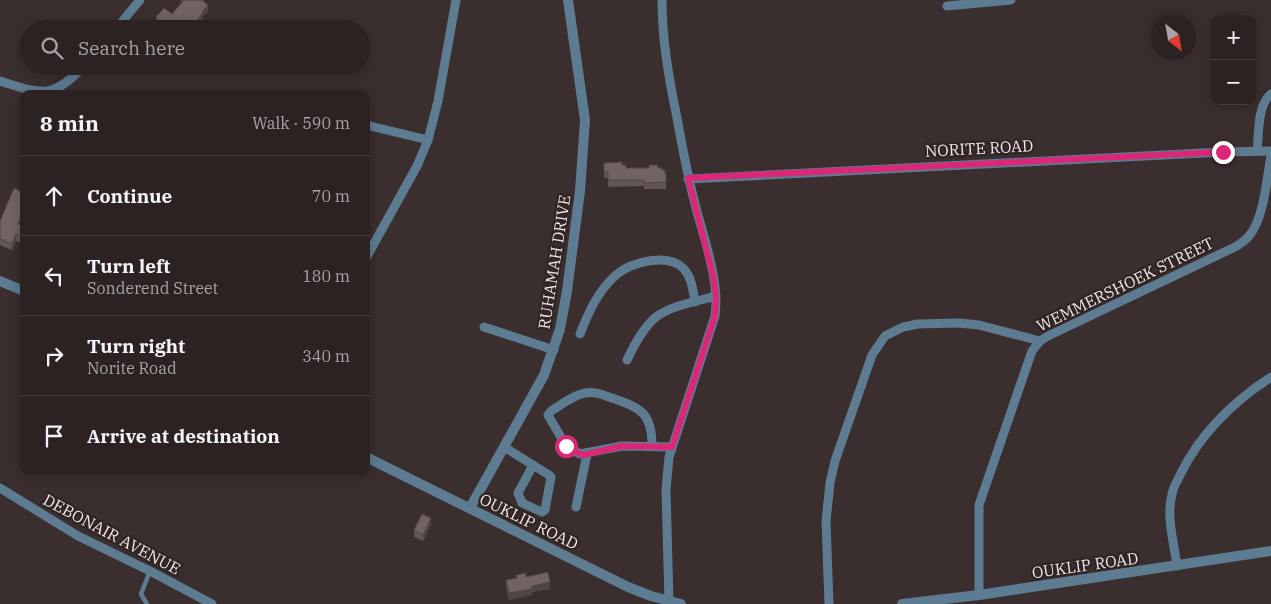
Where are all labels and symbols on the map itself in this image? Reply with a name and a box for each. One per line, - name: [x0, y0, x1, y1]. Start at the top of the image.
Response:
- north arrow: [1151, 15, 1196, 60]
- street label: NORITE ROAD: [924, 135, 1034, 161]
- route end: [1212, 141, 1235, 164]
- street label: RUHAMAH DRIVE: [534, 193, 574, 331]
- street label: WEMMERSHOEK STREET: [1033, 232, 1217, 336]
- route start: [555, 435, 578, 458]
- street label: DEBONAIR AVENUE: [40, 489, 184, 579]
- street label: OUKLIP ROAD: [476, 489, 582, 553]
- street label: OUKLIP ROAD: [1031, 548, 1139, 582]

